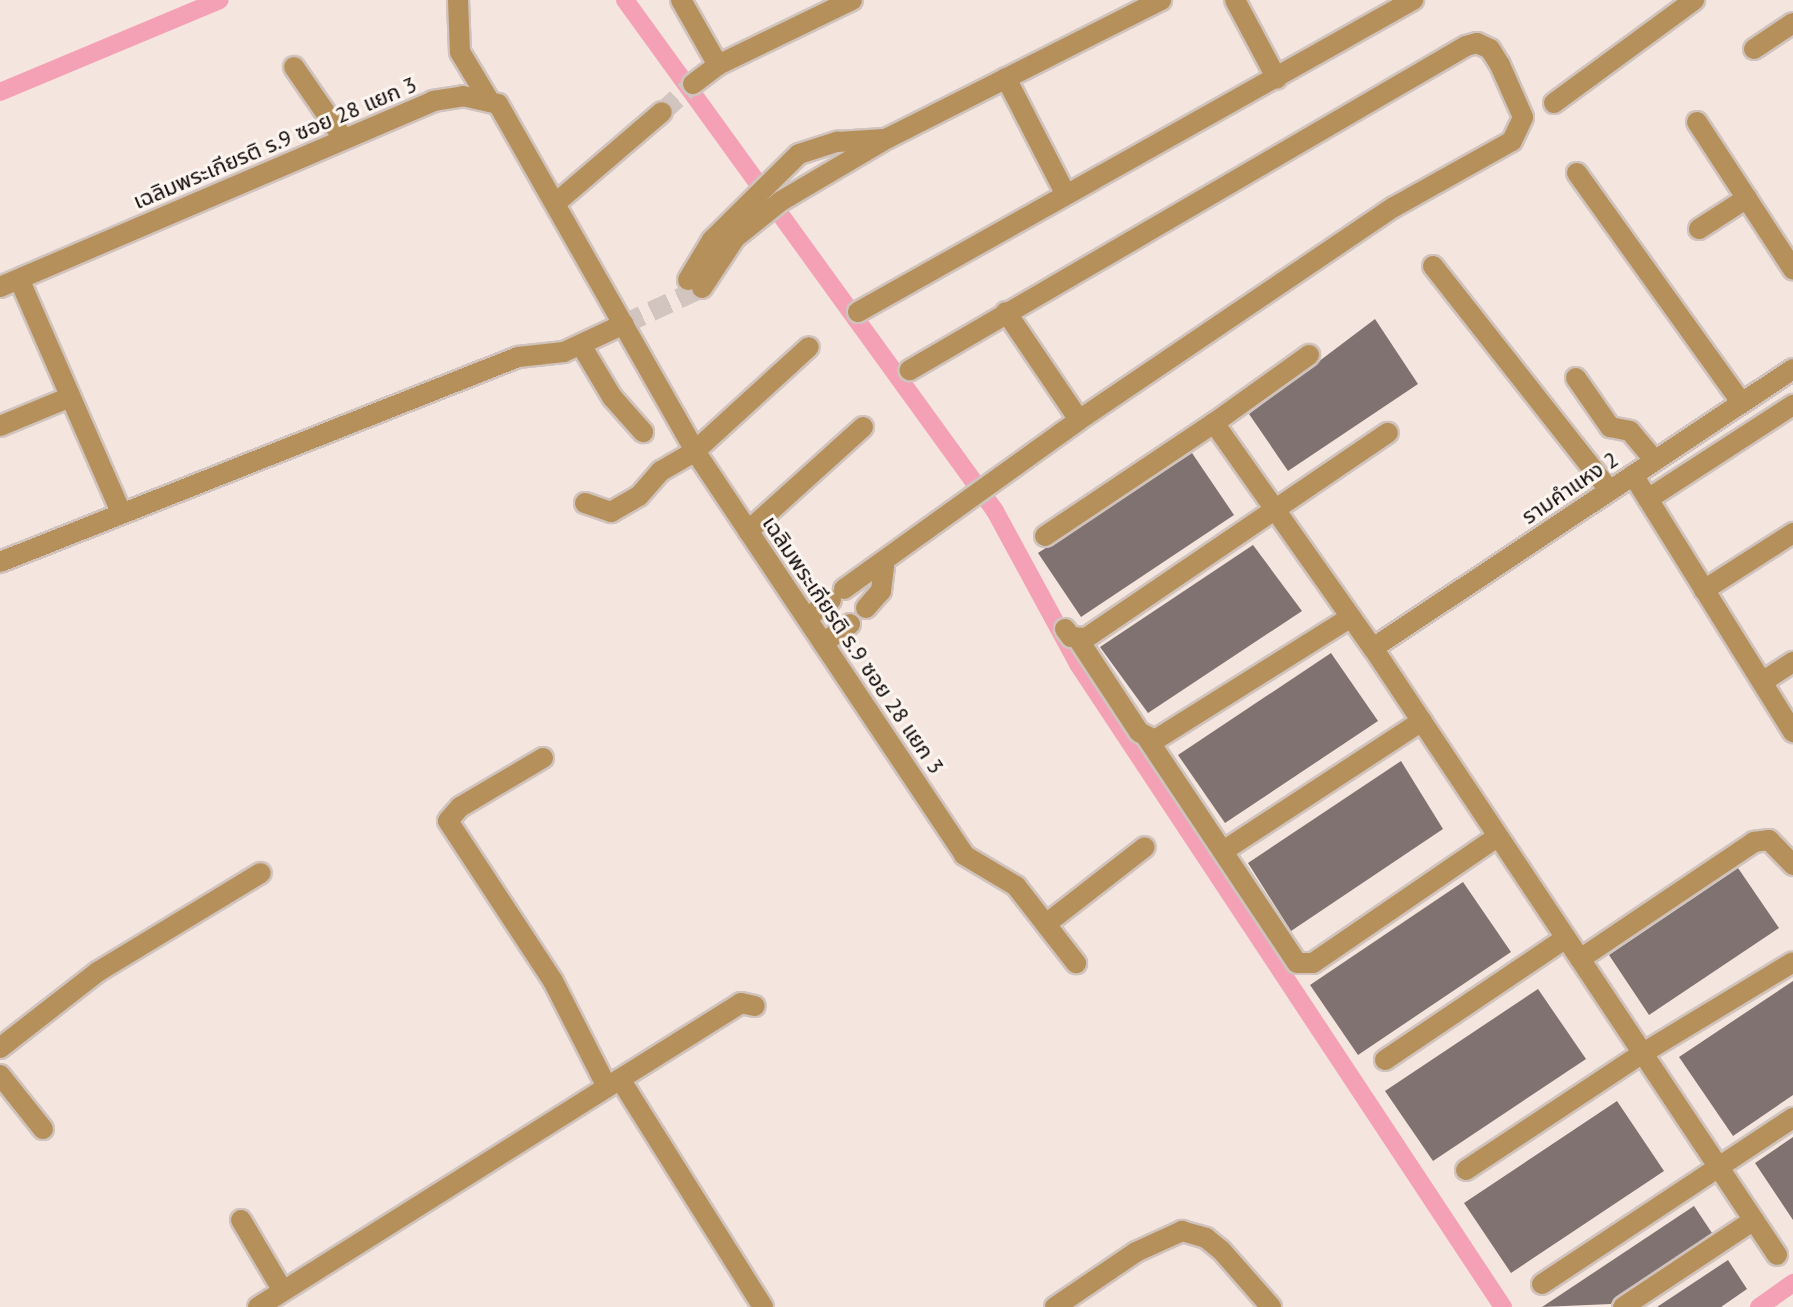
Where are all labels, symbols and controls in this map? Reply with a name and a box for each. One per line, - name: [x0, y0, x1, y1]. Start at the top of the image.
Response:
- street label: เฉลิมพระเกียรติ ร.9 ซอย 28 แยก 3: [129, 71, 421, 215]
- street label: รามคำแหง 2: [1517, 446, 1623, 530]
- street label: เฉลิมพระเกียรติ ร.9 ซอย 28 แยก 3: [757, 511, 949, 779]

